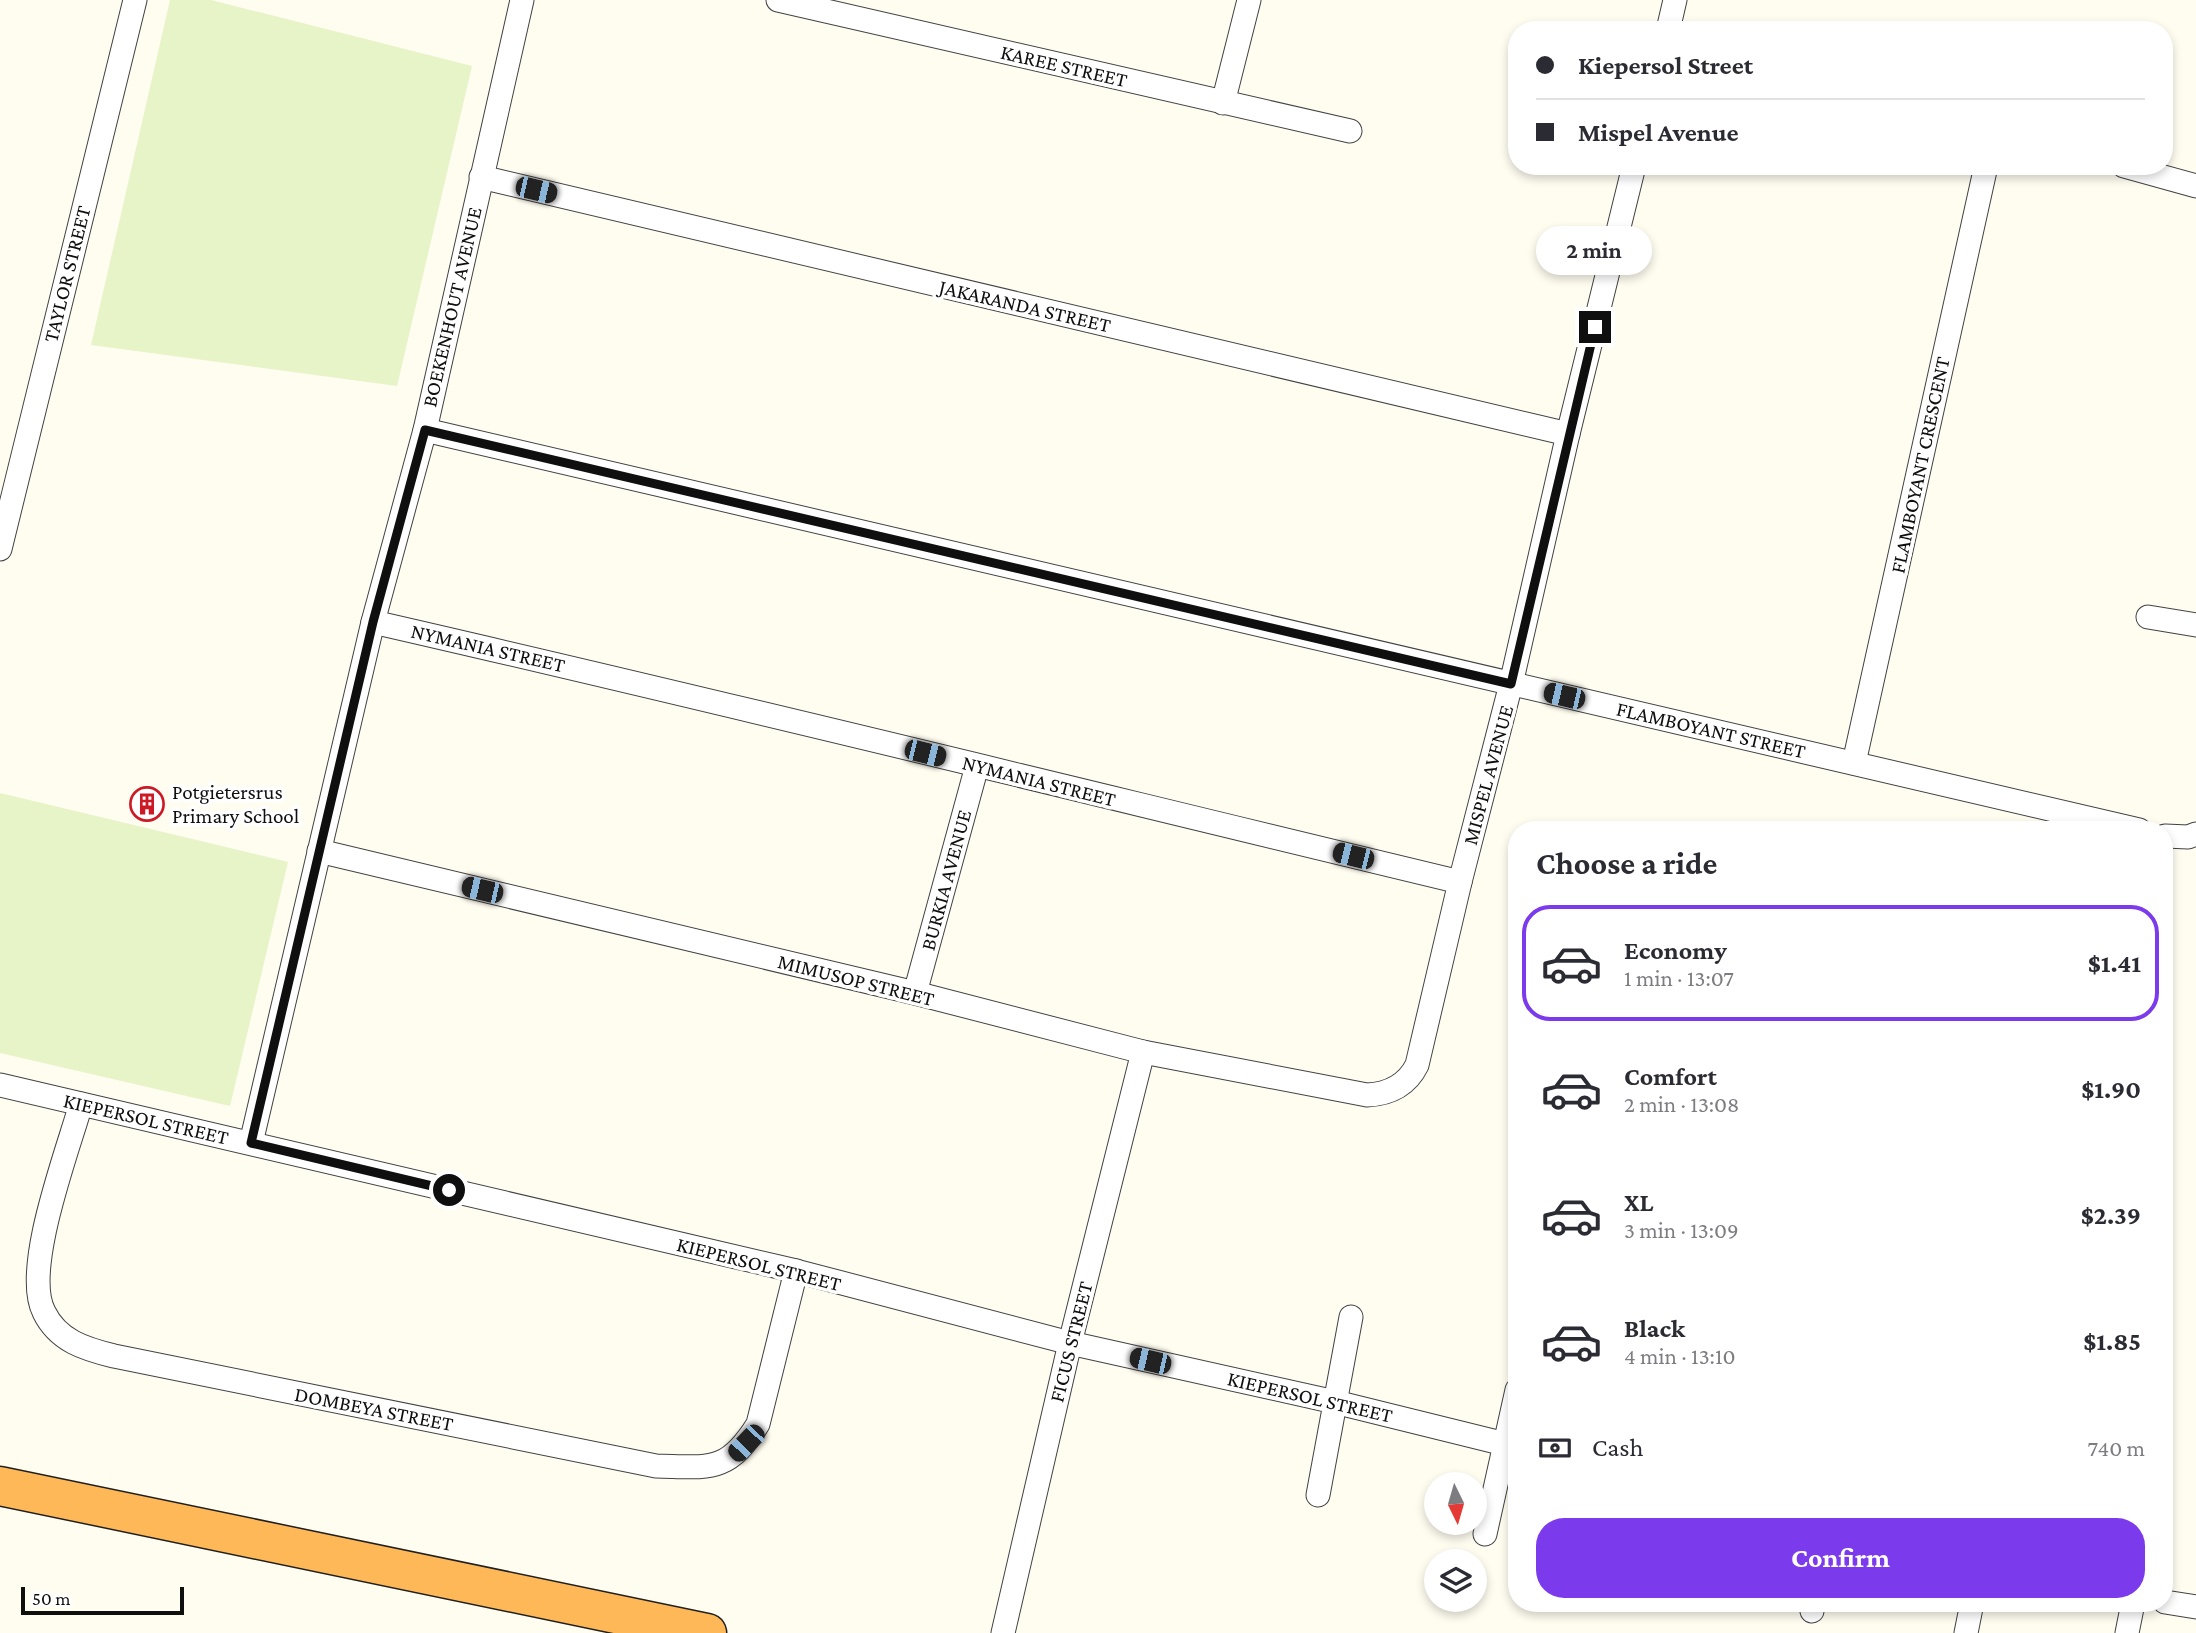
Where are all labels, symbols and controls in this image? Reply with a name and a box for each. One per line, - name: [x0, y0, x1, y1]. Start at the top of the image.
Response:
- street label: KAREE STREET: [998, 40, 1130, 92]
- text: Kiepersol Street: [1578, 51, 1753, 80]
- text: Mispel Avenue: [1578, 118, 1739, 147]
- car: [514, 175, 559, 205]
- street label: TAYLOR STREET: [38, 203, 96, 345]
- street label: BOEKENHOUT AVENUE: [417, 204, 487, 410]
- callout: 2 min: [1537, 226, 1653, 274]
- text: 2 min: [1566, 237, 1622, 263]
- street label: JAKARANDA STREET: [935, 274, 1114, 338]
- route end: [1579, 311, 1611, 343]
- street label: FLAMBOYANT CRESCENT: [1885, 354, 1955, 575]
- street label: NYMANIA STREET: [409, 619, 568, 678]
- car: [1542, 681, 1587, 711]
- street label: FLAMBOYANT STREET: [1614, 697, 1809, 764]
- street label: MISPEL AVENUE: [1458, 702, 1518, 848]
- car: [903, 738, 948, 768]
- street label: NYMANIA STREET: [960, 750, 1119, 812]
- place label: Potgietersrus Primary School: [172, 780, 299, 828]
- building icon: Potgietersrus Primary School: [128, 785, 166, 823]
- street label: BURKIA AVENUE: [916, 807, 976, 953]
- car: [1331, 841, 1376, 871]
- text: Choose a ride: [1536, 845, 1717, 881]
- car: [460, 875, 505, 905]
- icon: car: [1540, 932, 1603, 995]
- text: Economy: [1624, 936, 1727, 965]
- street label: MIMUSOP STREET: [775, 949, 937, 1011]
- text: $1.41: [2088, 949, 2141, 978]
- text: 1 min · 13:07: [1624, 965, 1734, 991]
- icon: car: [1540, 1058, 1603, 1121]
- text: Comfort: [1624, 1062, 1717, 1091]
- text: $1.90: [2081, 1075, 2141, 1104]
- street label: KIEPERSOL STREET: [61, 1088, 231, 1150]
- text: 2 min · 13:08: [1624, 1091, 1739, 1117]
- route start: [433, 1174, 465, 1206]
- icon: car: [1540, 1184, 1603, 1247]
- text: XL: [1624, 1188, 1653, 1217]
- text: $2.39: [2081, 1201, 2141, 1230]
- text: 3 min · 13:09: [1624, 1217, 1739, 1243]
- street label: KIEPERSOL STREET: [674, 1232, 844, 1296]
- street label: FICUS STREET: [1044, 1279, 1098, 1405]
- icon: car: [1540, 1310, 1603, 1373]
- text: Black: [1624, 1314, 1685, 1343]
- text: $1.85: [2083, 1327, 2141, 1356]
- text: 4 min · 13:10: [1624, 1343, 1736, 1369]
- car: [1128, 1346, 1173, 1376]
- street label: KIEPERSOL STREET: [1225, 1366, 1395, 1428]
- street label: DOMBEYA STREET: [293, 1382, 456, 1436]
- car: [724, 1421, 769, 1465]
- icon: cash: [1536, 1429, 1574, 1467]
- text: Cash: [1592, 1433, 1643, 1462]
- text: 740 m: [2088, 1435, 2145, 1461]
- north arrow: [1424, 1472, 1488, 1535]
- map controls: [1424, 1472, 1487, 1612]
- button: Confirm: [1536, 1518, 2145, 1598]
- button: layers: [1424, 1549, 1487, 1612]
- scale bar: [21, 1584, 184, 1616]
- text: 50 m: [32, 1588, 71, 1609]

